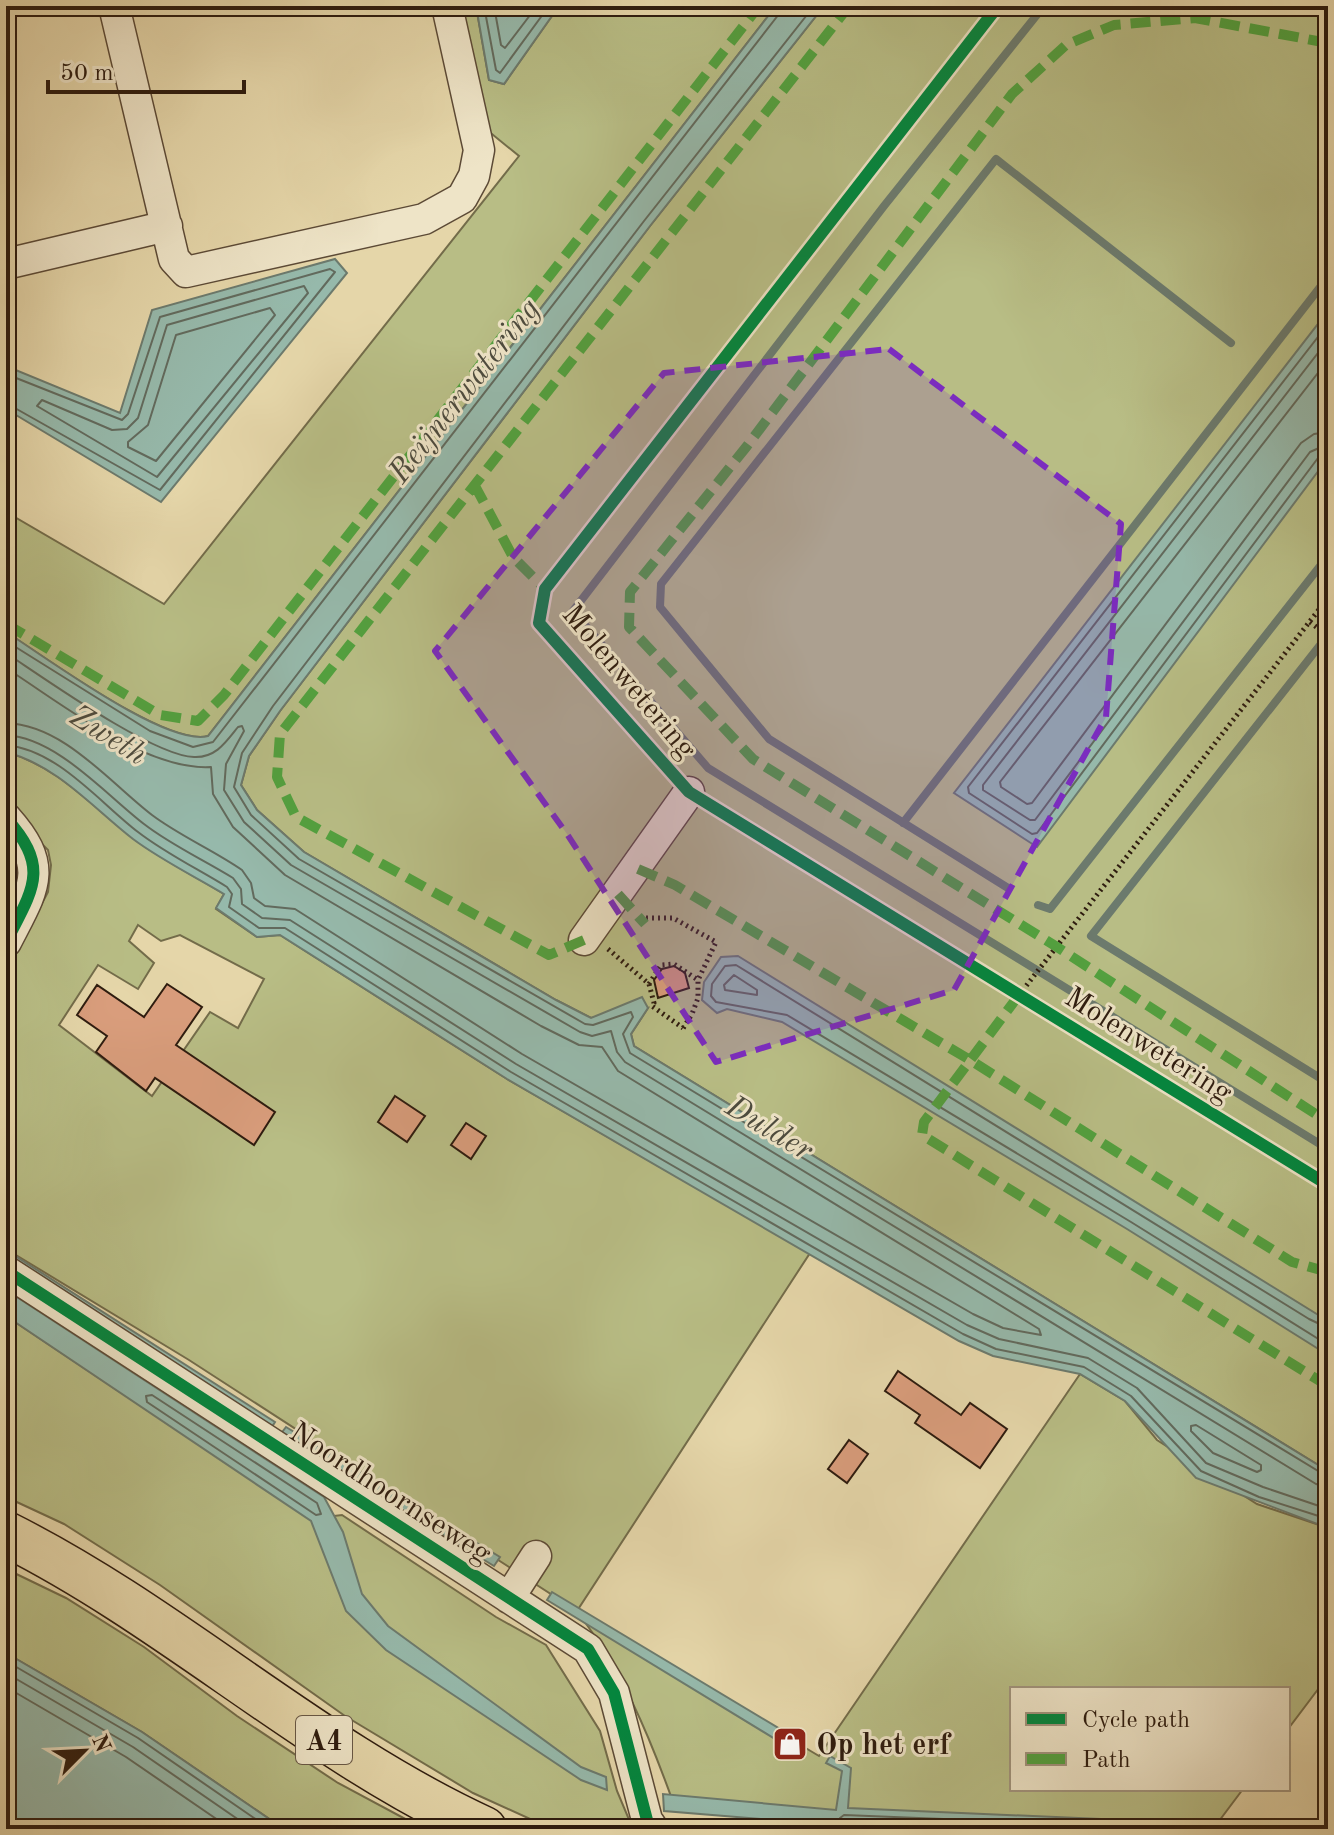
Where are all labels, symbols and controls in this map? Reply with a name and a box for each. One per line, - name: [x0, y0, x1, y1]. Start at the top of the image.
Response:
- scale bar: [48, 44, 244, 94]
- text: 50 m: [60, 62, 114, 86]
- water label: Reijnerwatering: [383, 294, 547, 491]
- street label: Molenwetering: [556, 600, 701, 765]
- water label: Zweth: [63, 701, 152, 772]
- street label: Molenwetering: [1059, 982, 1237, 1109]
- water label: Dulder: [718, 1091, 819, 1168]
- street label: Noordhoornseweg: [284, 1417, 496, 1570]
- legend: [1010, 1687, 1290, 1791]
- text: Cycle path: [1082, 1709, 1190, 1733]
- north arrow: [44, 1711, 124, 1791]
- road number: A4: [296, 1716, 352, 1764]
- shop icon: Op het erf: [771, 1725, 809, 1763]
- place label: Op het erf: [816, 1731, 953, 1761]
- text: N: [87, 1732, 114, 1756]
- text: Path: [1082, 1749, 1131, 1773]

